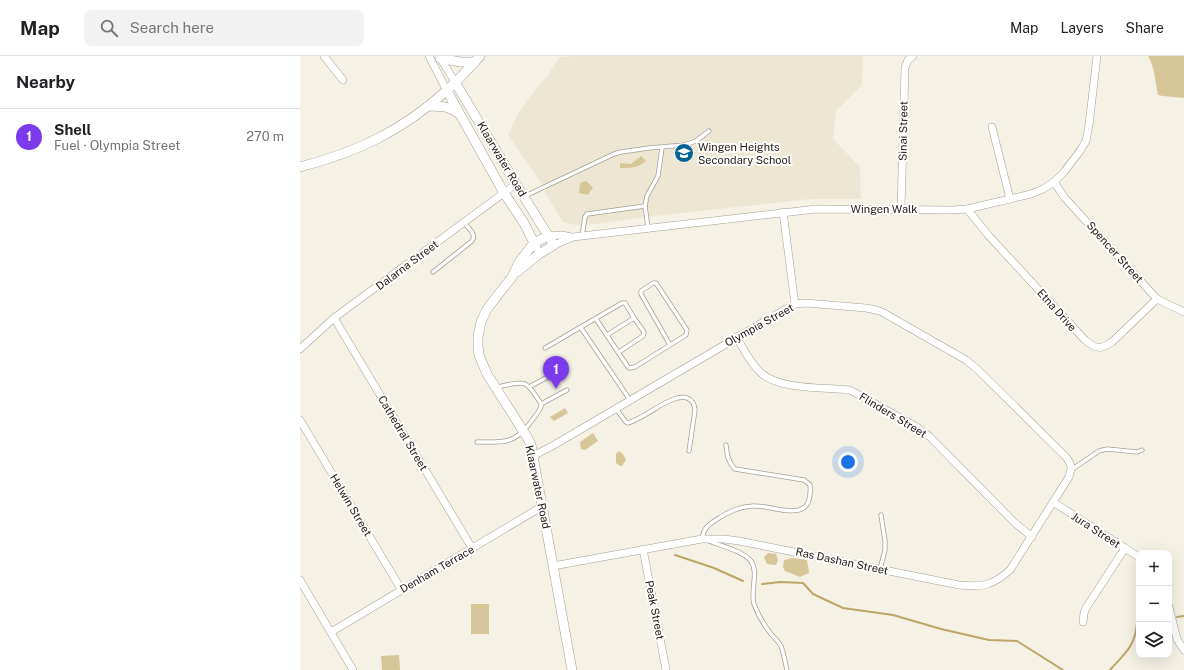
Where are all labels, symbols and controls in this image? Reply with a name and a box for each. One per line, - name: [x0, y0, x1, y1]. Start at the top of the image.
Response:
- search box: [84, 10, 364, 46]
- text: Map: [20, 17, 60, 39]
- icon: search: [98, 17, 120, 39]
- text: Search here: [130, 19, 214, 36]
- text: Map: [1010, 20, 1038, 36]
- text: Layers: [1060, 20, 1104, 36]
- text: Share: [1126, 20, 1164, 36]
- text: Nearby: [16, 72, 75, 92]
- street label: Sinai Street: [896, 101, 910, 161]
- street label: Klaarwater Road: [475, 119, 529, 199]
- text: Shell: [54, 121, 92, 138]
- text: 1: [26, 129, 32, 144]
- text: 270 m: [246, 129, 284, 144]
- text: Fuel · Olympia Street: [54, 138, 180, 153]
- place label: Wingen Heights Secondary School: [698, 141, 791, 166]
- school or university icon: Wingen Heights Secondary School: [673, 142, 695, 164]
- street label: Wingen Walk: [851, 203, 917, 215]
- street label: Spencer Street: [1085, 219, 1145, 285]
- street label: Dalarna Street: [374, 238, 440, 292]
- street label: Etna Drive: [1035, 287, 1079, 333]
- street label: Olympia Street: [723, 301, 795, 349]
- pin: 1: [543, 356, 569, 389]
- street label: Flinders Street: [857, 390, 929, 440]
- street label: Cathedral Street: [376, 393, 430, 473]
- street label: Klaarwater Road: [523, 444, 553, 530]
- your location: [838, 452, 858, 472]
- street label: Helwin Street: [328, 472, 374, 538]
- street label: Jura Street: [1069, 510, 1123, 550]
- street label: Denham Terrace: [398, 543, 476, 595]
- street label: Ras Dashan Street: [795, 545, 889, 577]
- map controls: [1136, 550, 1172, 658]
- button: +: [1136, 550, 1172, 586]
- street label: Peak Street: [643, 579, 667, 641]
- button: −: [1136, 586, 1172, 622]
- button: layers: [1136, 622, 1172, 658]

